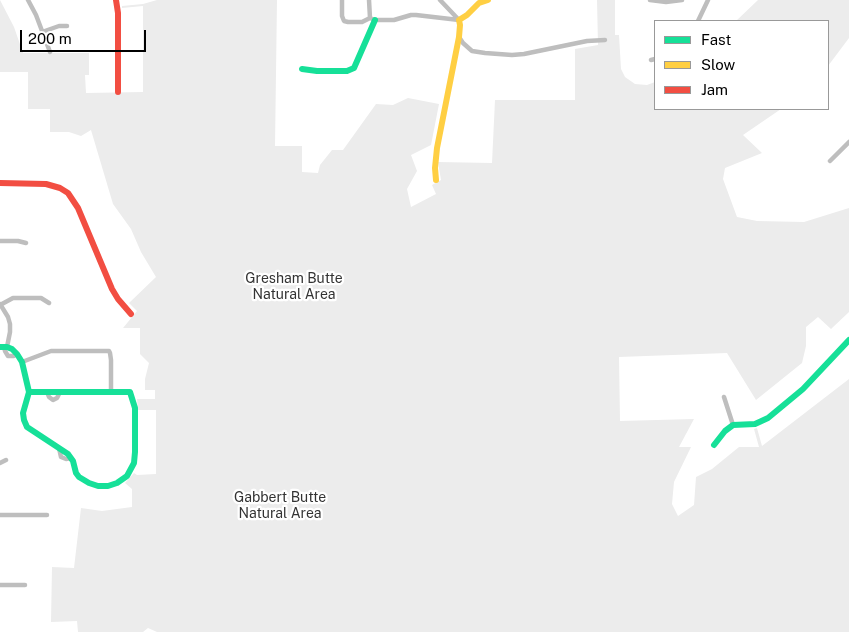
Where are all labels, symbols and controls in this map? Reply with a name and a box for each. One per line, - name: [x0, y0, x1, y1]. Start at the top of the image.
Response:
- scale bar: [22, 20, 149, 52]
- legend: [654, 20, 829, 110]
- text: 200 m: [28, 30, 72, 47]
- text: Fast: [701, 31, 731, 48]
- text: Slow: [701, 56, 735, 73]
- text: Jam: [701, 81, 728, 98]
- park label: Gresham Butte Natural Area: [245, 271, 343, 304]
- park label: Gabbert Butte Natural Area: [234, 490, 326, 522]

